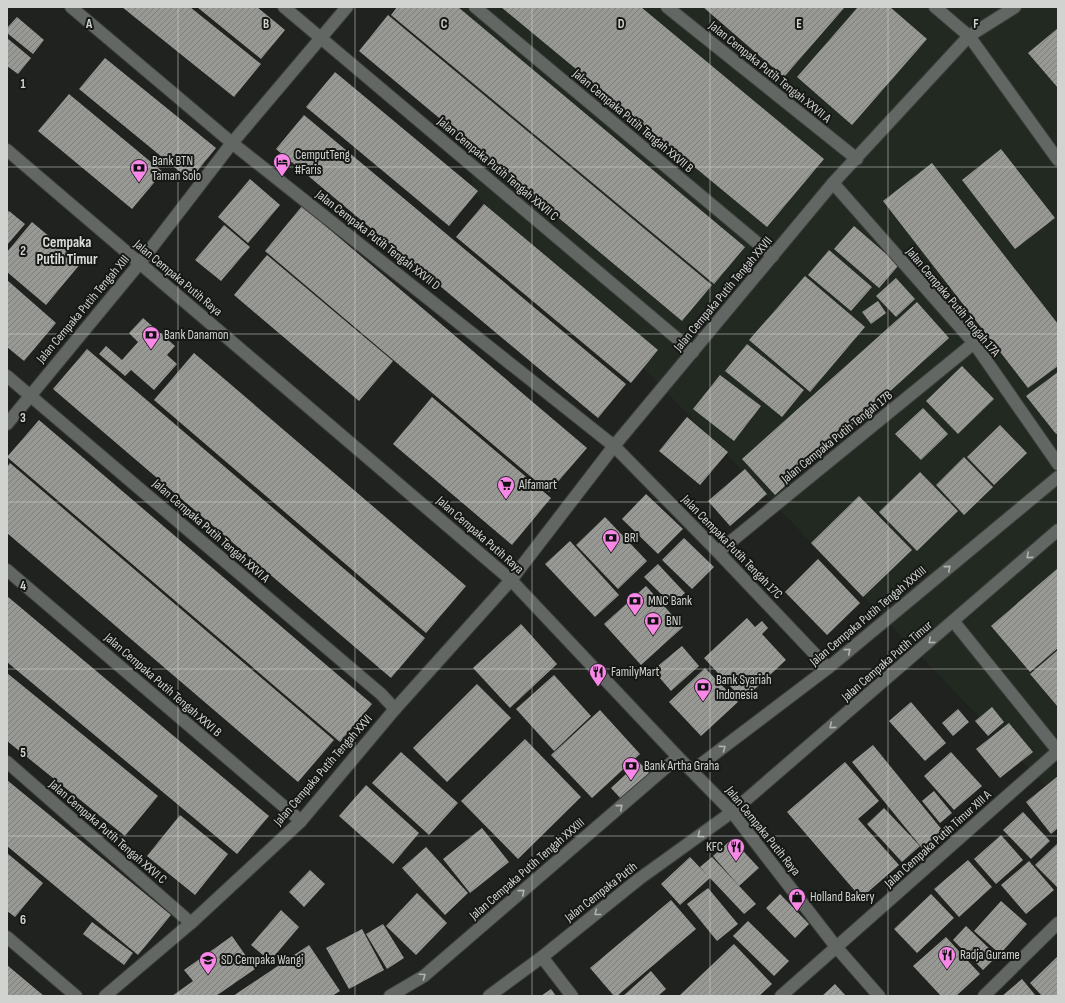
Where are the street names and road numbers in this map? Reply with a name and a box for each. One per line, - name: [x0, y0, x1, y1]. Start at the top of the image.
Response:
- street label: Jalan Cempaka Putih Tengah XXVII A: [705, 17, 835, 127]
- street label: Jalan Cempaka Putih Tengah XXVII B: [569, 65, 697, 176]
- street label: Jalan Cempaka Putih Tengah XXVII C: [433, 113, 562, 224]
- street label: Jalan Cempaka Putih Tengah XXVII D: [312, 186, 443, 294]
- street label: Jalan Cempaka Putih Tengah XXVII: [670, 233, 776, 355]
- street label: Jalan Cempaka Putih Raya: [130, 236, 225, 320]
- street label: Jalan Cempaka Putih Tengah 17A: [902, 243, 1004, 360]
- street label: Jalan Cempaka Putih Tengah XIII: [32, 252, 133, 367]
- street label: Jalan Cempaka Putih Tengah 17B: [777, 387, 896, 487]
- street label: Jalan Cempaka Putih Tengah XXVI A: [148, 475, 273, 587]
- street label: Jalan Cempaka Putih Tengah 17C: [677, 491, 786, 602]
- street label: Jalan Cempaka Putih Raya: [432, 492, 527, 577]
- street label: Jalan Cempaka Putih Tengah XXXIII: [806, 563, 930, 670]
- street label: Jalan Cempaka Putih Timur: [838, 617, 936, 705]
- street label: Jalan Cempaka Putih Tengah XXVI B: [100, 629, 225, 740]
- street label: Jalan Cempaka Putih Tengah XXVI: [270, 711, 376, 830]
- street label: Jalan Cempaka Putih Tengah XXVI C: [45, 776, 170, 887]
- street label: Jalan Cempaka Putih Raya: [721, 782, 804, 879]
- street label: Jalan Cempaka Putih Timur XIII A: [881, 787, 995, 892]
- street label: Jalan Cempaka Putih Tengah XXXIII: [465, 815, 588, 924]
- street label: Jalan Cempaka Putih: [561, 859, 641, 926]

